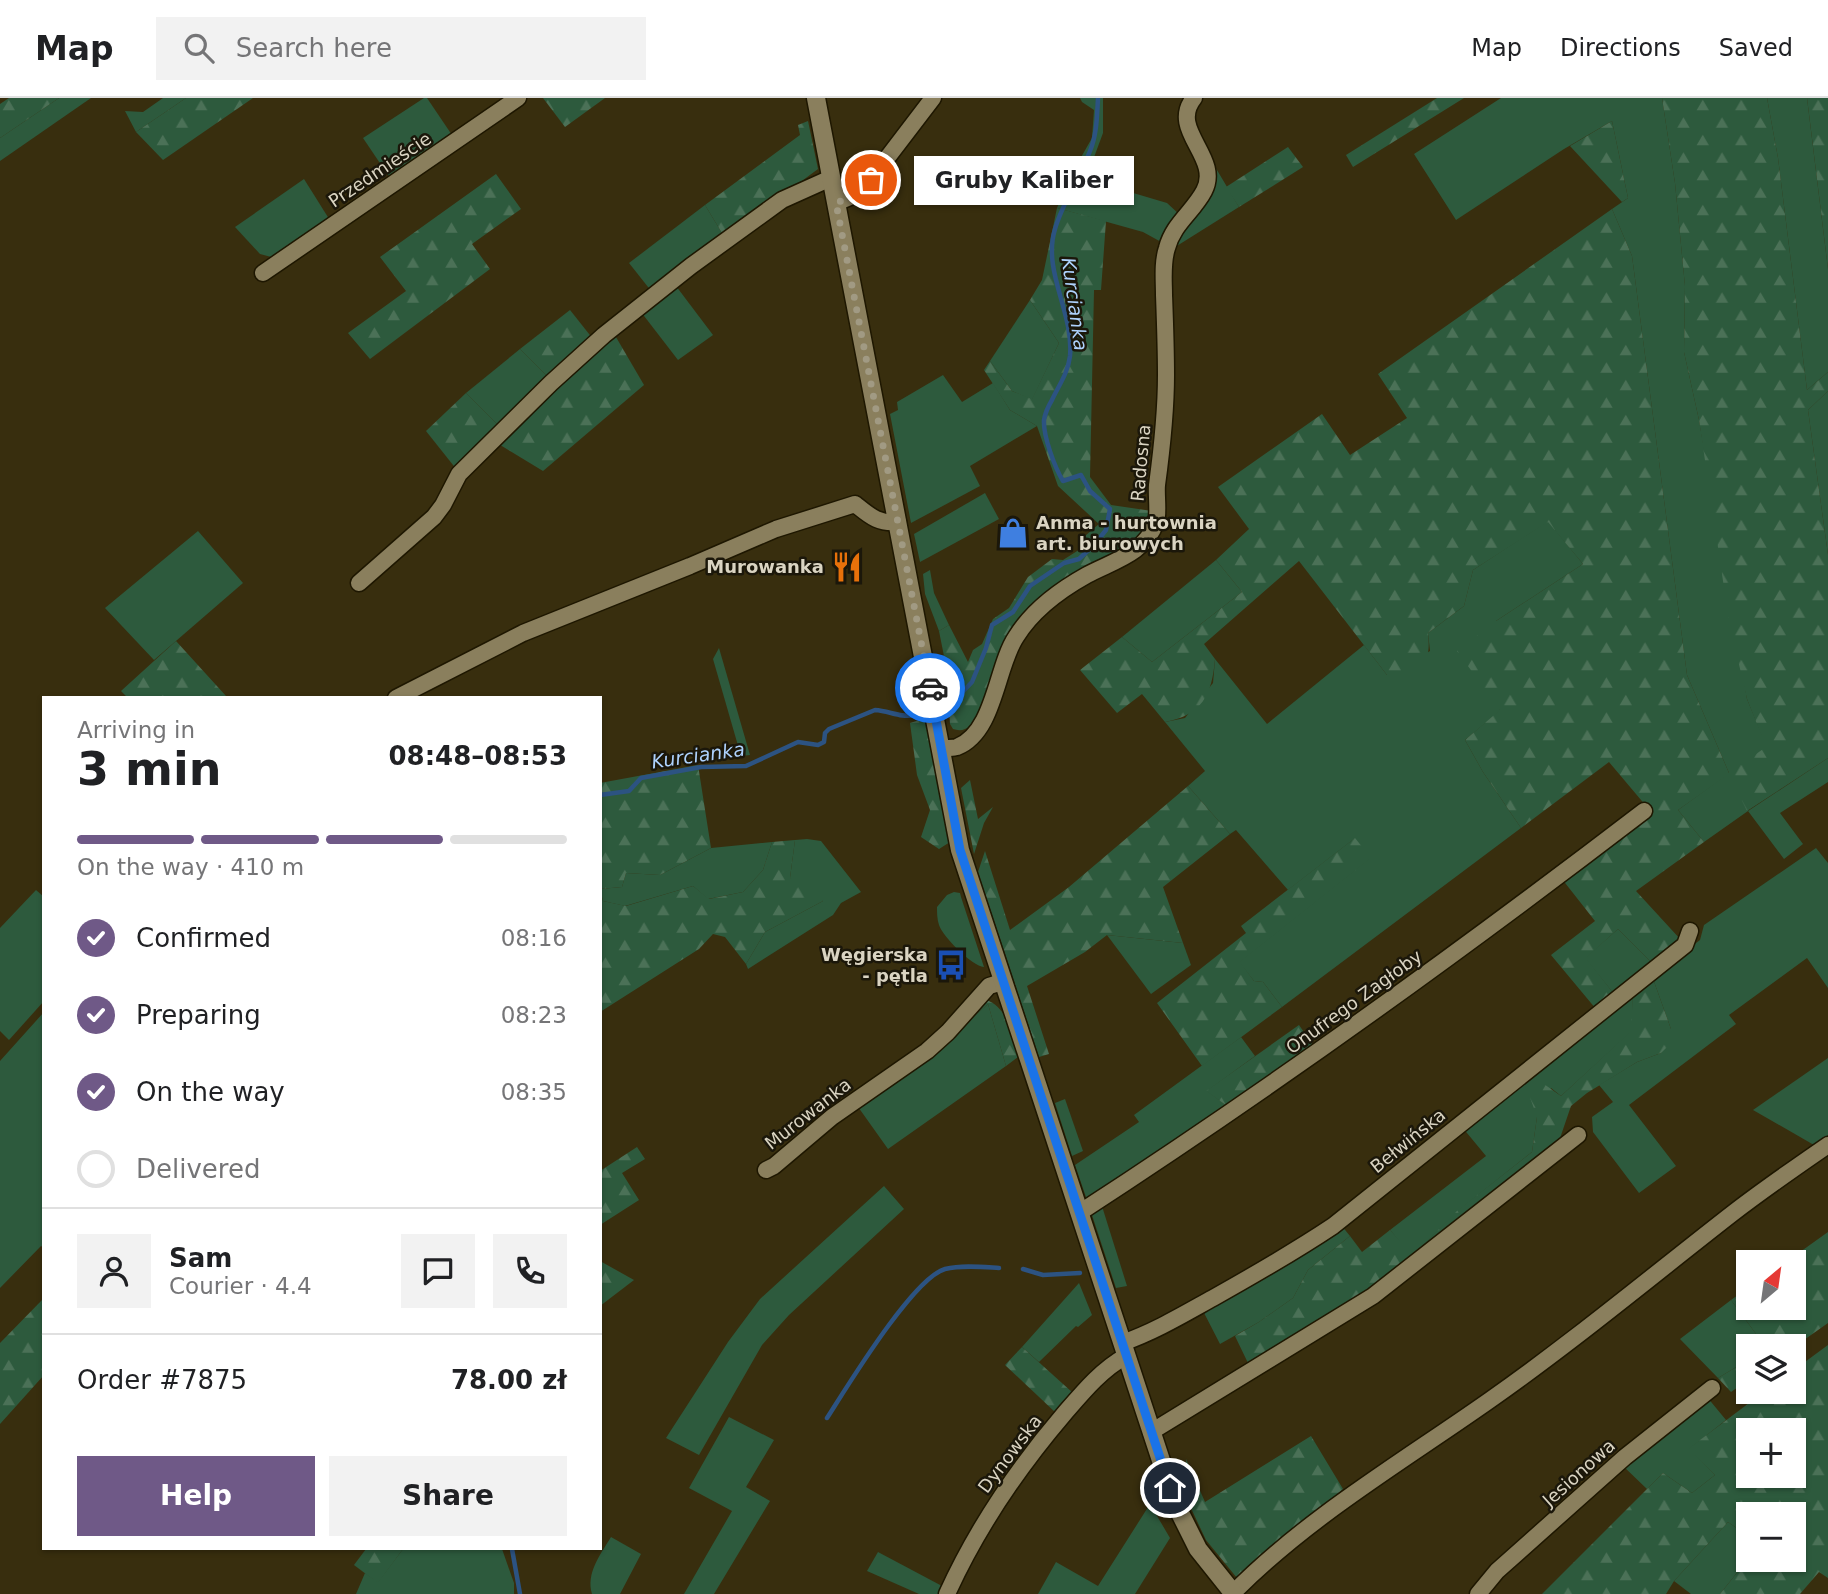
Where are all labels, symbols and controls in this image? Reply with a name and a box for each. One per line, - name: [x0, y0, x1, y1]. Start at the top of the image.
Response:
- search box: [156, 17, 646, 80]
- text: Map: [35, 29, 114, 68]
- icon: search: [180, 29, 218, 67]
- text: Search here: [236, 33, 392, 63]
- text: Map: [1471, 34, 1522, 62]
- text: Directions: [1560, 34, 1681, 62]
- text: Saved: [1719, 34, 1793, 62]
- street label: Przedmieście: [325, 128, 435, 212]
- pin: [841, 150, 901, 210]
- callout: Gruby Kaliber: [913, 155, 1134, 204]
- icon: bag: [852, 161, 890, 199]
- text: Gruby Kaliber: [935, 167, 1113, 193]
- water label: Kurcianka: [1058, 256, 1092, 352]
- street label: Radosna: [1127, 423, 1154, 502]
- place label: Anma - hurtownia art. biurowych: [1036, 512, 1217, 554]
- shop icon: Anma - hurtownia art. biurowych: [996, 516, 1030, 550]
- restaurant icon: Murowanka: [830, 550, 864, 584]
- place label: Murowanka: [706, 556, 824, 577]
- courier: [895, 653, 965, 723]
- icon: car: [911, 669, 949, 707]
- text: Arriving in: [77, 717, 195, 743]
- water label: Kurcianka: [650, 738, 746, 772]
- text: 08:48–08:53: [388, 741, 567, 771]
- text: 3 min: [77, 742, 221, 796]
- text: On the way · 410 m: [77, 854, 304, 880]
- icon: check: [77, 919, 115, 957]
- text: Confirmed: [136, 923, 271, 953]
- text: 08:16: [501, 925, 567, 951]
- place label: Węgierska - pętla: [821, 944, 928, 986]
- street label: Onufrego Zagłoby: [1282, 945, 1426, 1058]
- bus stop icon: Węgierska - pętla: [934, 948, 968, 982]
- icon: check: [77, 996, 115, 1034]
- text: Preparing: [136, 1000, 261, 1030]
- text: 08:23: [501, 1002, 567, 1028]
- icon: check: [77, 1073, 115, 1111]
- street label: Murowanka: [761, 1074, 855, 1154]
- text: On the way: [136, 1077, 285, 1107]
- text: 08:35: [501, 1079, 567, 1105]
- street label: Bełwińska: [1366, 1104, 1449, 1177]
- text: Delivered: [136, 1154, 260, 1184]
- button: person: [77, 1234, 151, 1308]
- button: chat: [401, 1234, 475, 1308]
- button: phone: [493, 1234, 567, 1308]
- text: Sam: [169, 1243, 232, 1273]
- north arrow: [1736, 1250, 1806, 1320]
- map controls: [1736, 1250, 1806, 1572]
- text: Courier · 4.4: [169, 1273, 312, 1299]
- button: layers: [1736, 1334, 1806, 1404]
- text: Order #7875: [77, 1365, 247, 1395]
- text: 78.00 zł: [451, 1365, 567, 1395]
- street label: Dynowska: [973, 1411, 1046, 1497]
- button: +: [1736, 1418, 1806, 1488]
- street label: Jesionowa: [1537, 1435, 1619, 1511]
- button: Help: [77, 1456, 315, 1536]
- button: Share: [329, 1456, 567, 1536]
- pin: [1140, 1458, 1200, 1518]
- icon: home: [1151, 1469, 1189, 1507]
- button: −: [1736, 1502, 1806, 1572]

